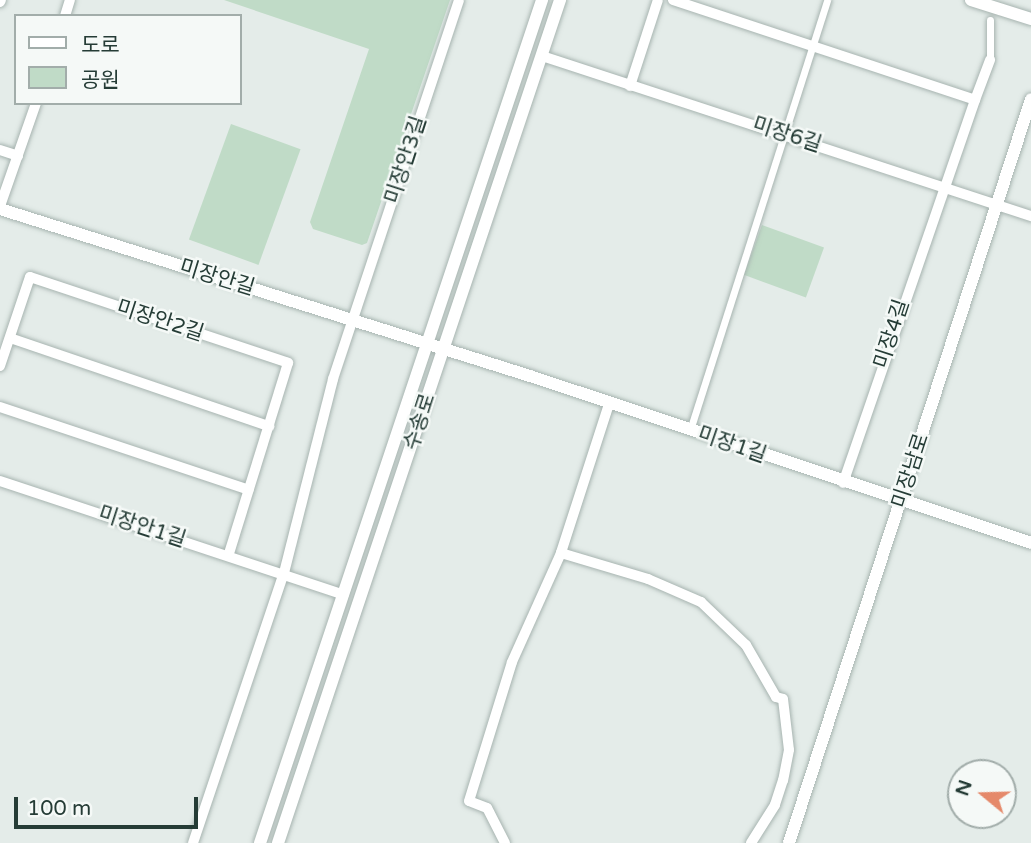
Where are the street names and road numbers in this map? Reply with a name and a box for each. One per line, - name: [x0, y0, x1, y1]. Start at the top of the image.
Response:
- street label: 미장6길: [749, 112, 825, 158]
- street label: 미장안3길: [380, 113, 432, 207]
- street label: 미장안길: [176, 255, 258, 301]
- street label: 미장안2길: [113, 295, 207, 347]
- street label: 미장4길: [869, 296, 915, 372]
- street label: 수송로: [399, 391, 441, 453]
- street label: 미장1길: [694, 422, 770, 468]
- street label: 미장남로: [887, 430, 935, 512]
- street label: 미장안1길: [95, 501, 189, 553]

